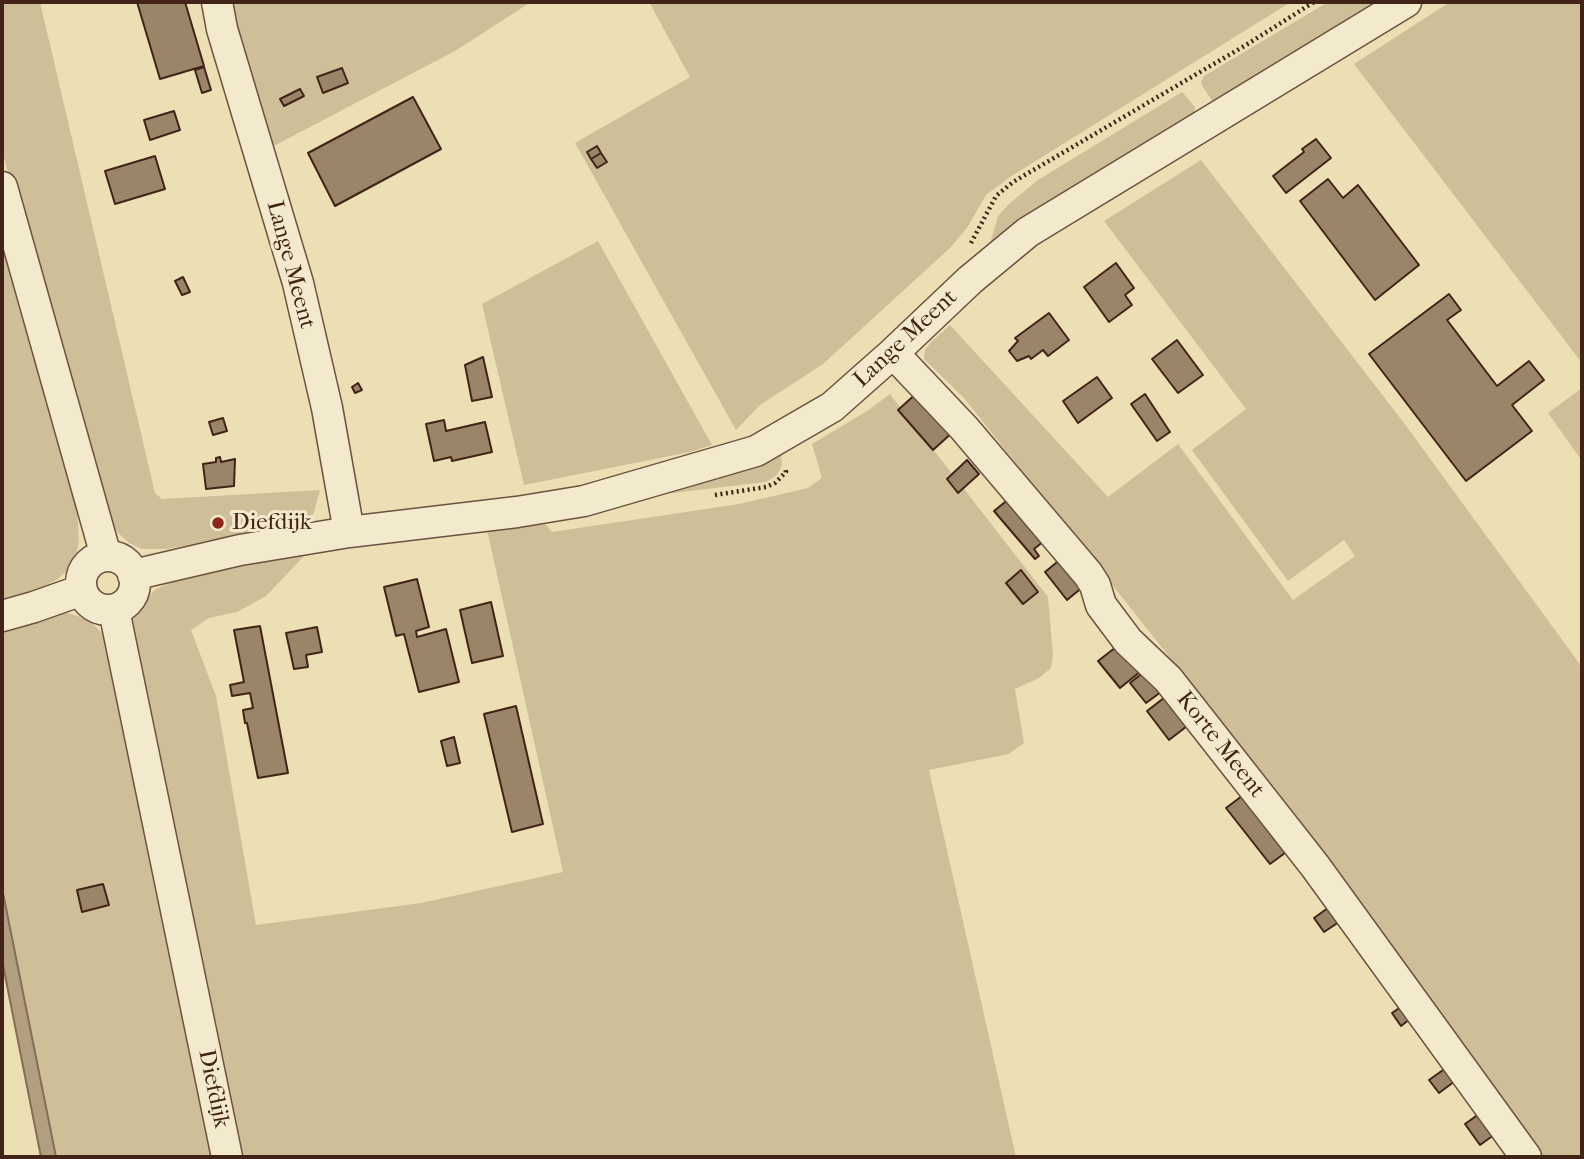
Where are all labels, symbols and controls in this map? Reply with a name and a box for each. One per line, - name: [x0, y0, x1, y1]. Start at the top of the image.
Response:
- street label: Lange Meent: [260, 198, 320, 332]
- street label: Lange Meent: [849, 284, 963, 394]
- place label: Diefdijk: [232, 509, 312, 537]
- marker: Diefdijk: [210, 515, 226, 531]
- street label: Korte Meent: [1170, 686, 1270, 804]
- street label: Diefdijk: [191, 1047, 235, 1131]

